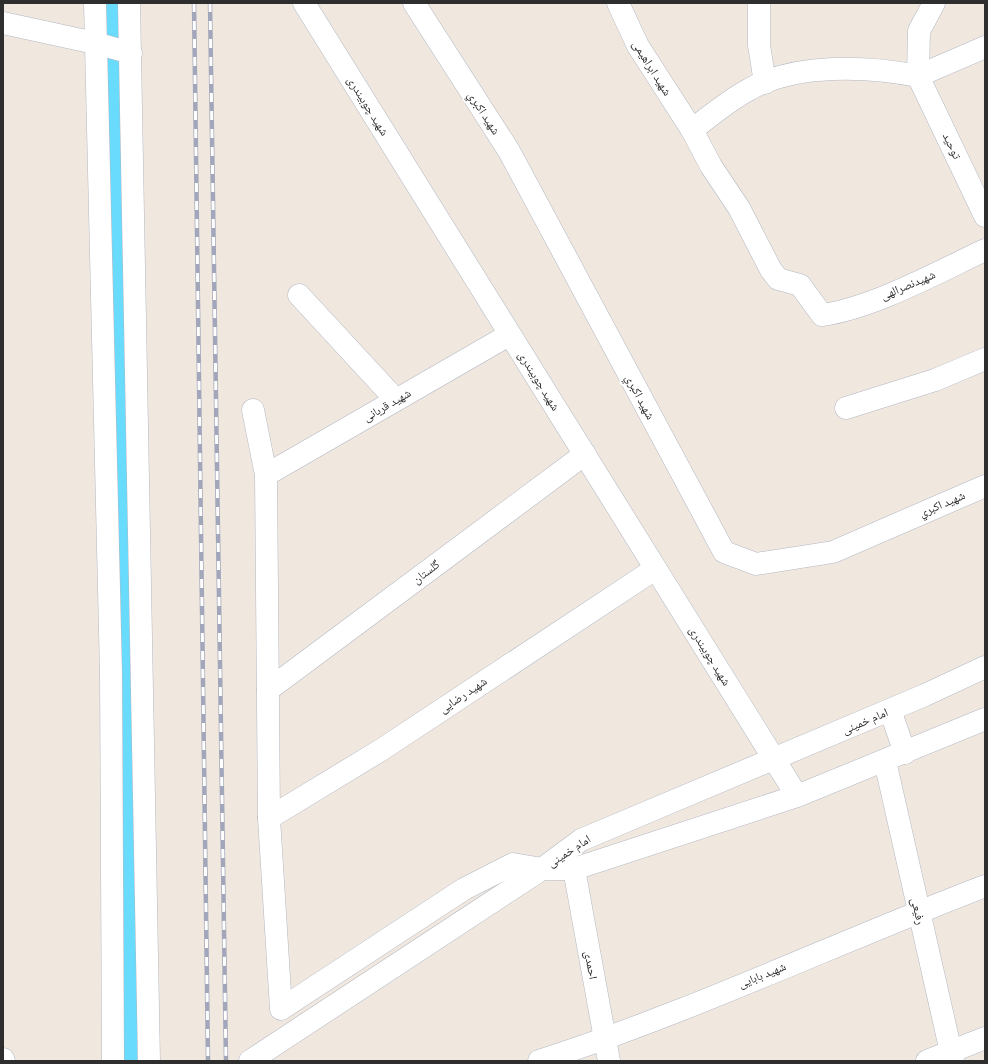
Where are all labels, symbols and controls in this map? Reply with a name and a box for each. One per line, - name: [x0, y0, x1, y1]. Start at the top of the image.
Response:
- street label: شهید ابراهیمی: [629, 37, 675, 99]
- street label: شهید چوبیندری: [344, 73, 393, 139]
- street label: شهيد اکبري: [462, 88, 504, 139]
- street label: توحید: [940, 130, 965, 162]
- street label: شهیدنصرالهی: [878, 266, 938, 303]
- street label: شهید چوبیندری: [515, 348, 564, 414]
- street label: شهيد اکبري: [620, 372, 659, 423]
- street label: شهید قربانی: [360, 385, 414, 425]
- street label: شهيد اکبري: [916, 487, 968, 523]
- street label: گلستان: [409, 556, 442, 587]
- street label: شهید چوبیندری: [686, 623, 735, 689]
- street label: شهید رضایی: [436, 673, 490, 716]
- street label: امام خمینی: [840, 704, 891, 738]
- street label: امام خمینی: [544, 831, 594, 871]
- street label: رفیعی: [908, 896, 929, 926]
- street label: احمدی: [582, 950, 601, 980]
- street label: شهید بابایی: [736, 958, 788, 991]

